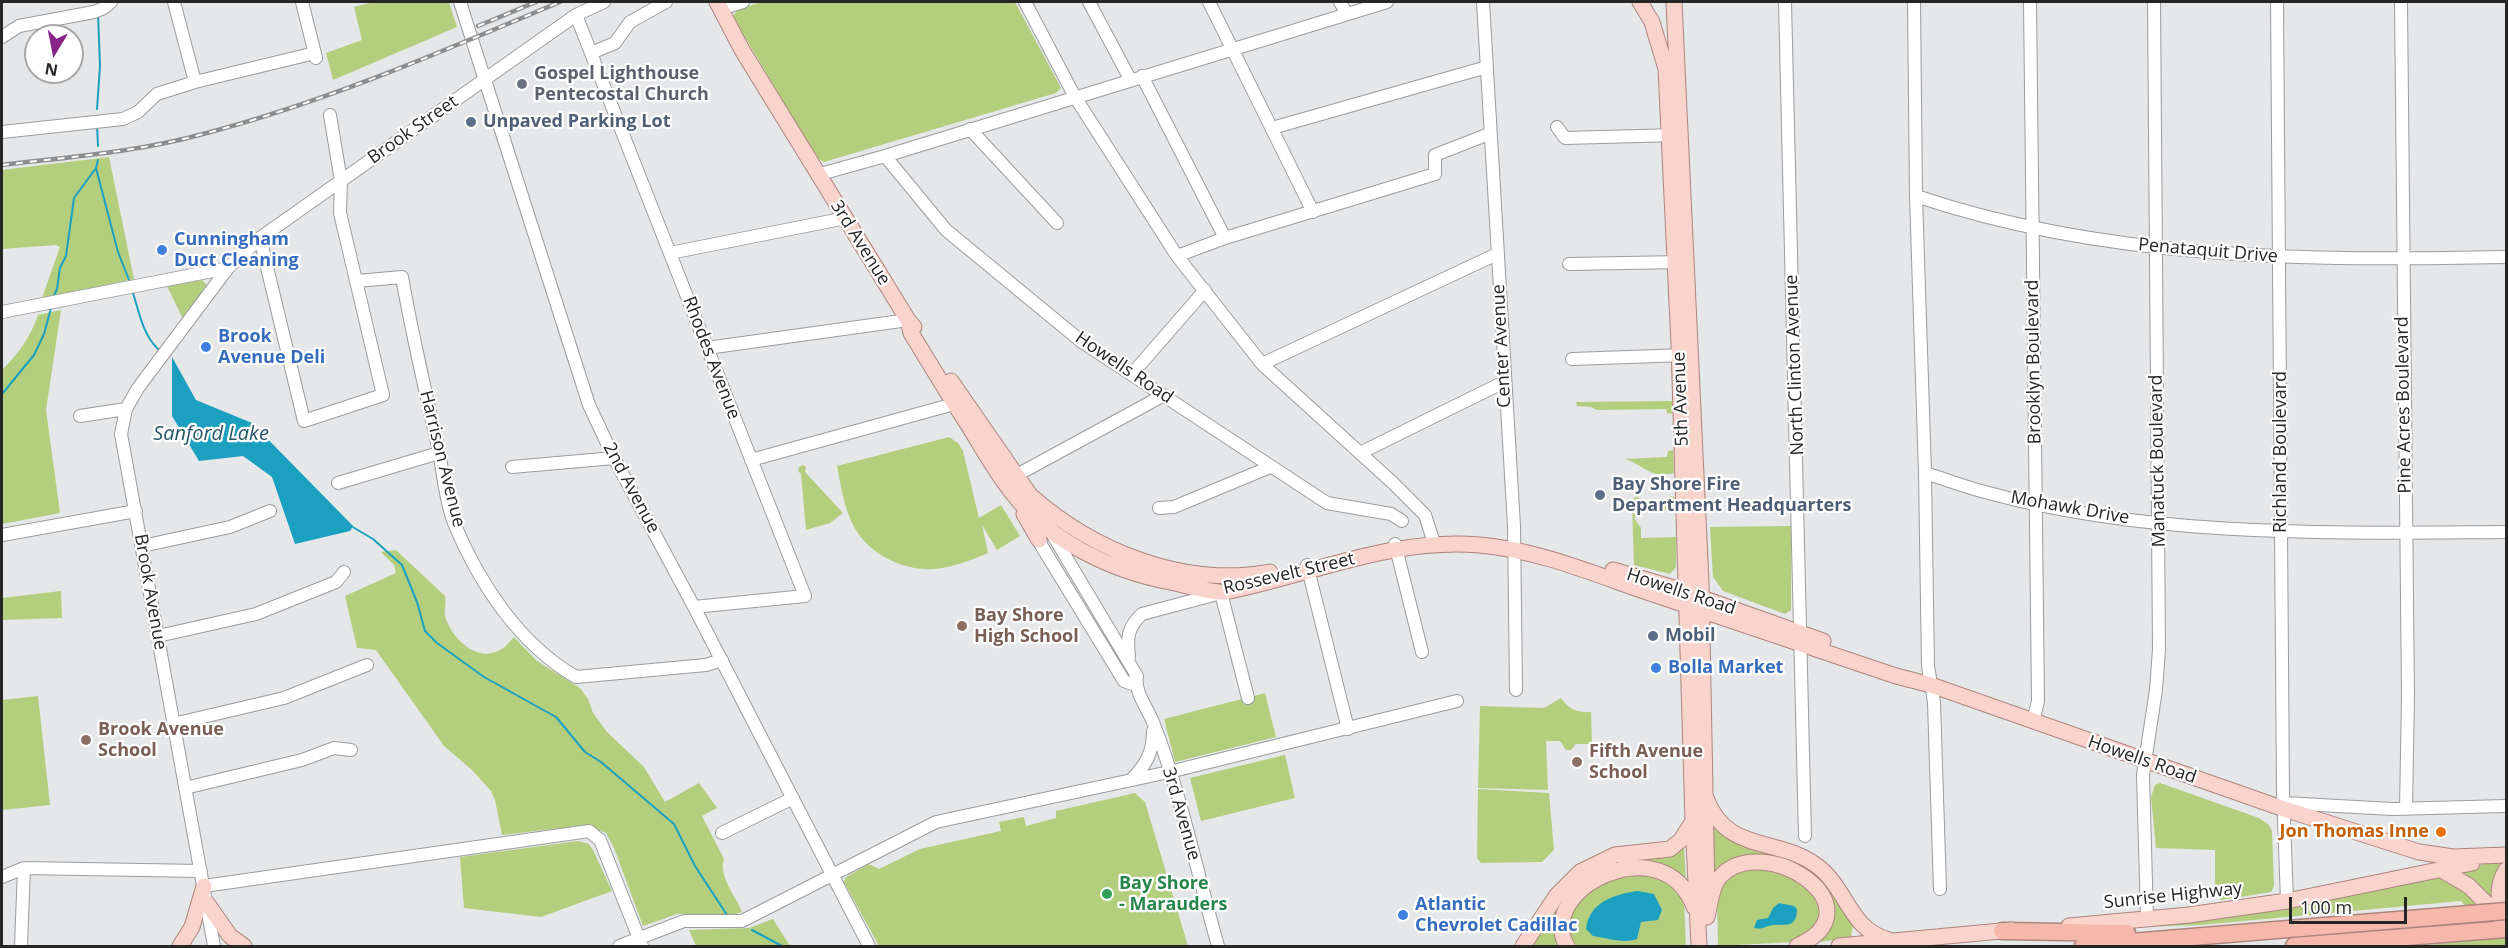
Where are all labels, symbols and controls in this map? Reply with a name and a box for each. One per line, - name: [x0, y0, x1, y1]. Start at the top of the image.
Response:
- north arrow: [24, 24, 84, 84]
- text: N: [43, 58, 60, 82]
- place label: Gospel Lighthouse Pentecostal Church: [534, 63, 709, 106]
- marker: Gospel Lighthouse Pentecostal Church: [515, 77, 529, 91]
- street label: Brook Street: [364, 91, 462, 169]
- place label: Unpaved Parking Lot: [483, 111, 670, 133]
- marker: Unpaved Parking Lot: [464, 115, 478, 129]
- street label: 3rd Avenue: [825, 197, 895, 289]
- place label: Cunningham Duct Cleaning: [174, 229, 299, 272]
- street label: Penataquit Drive: [2137, 234, 2279, 268]
- marker: Cunningham Duct Cleaning: [155, 243, 169, 257]
- street label: North Clinton Avenue: [1781, 274, 1809, 456]
- street label: Brooklyn Boulevard: [2022, 279, 2046, 445]
- street label: Center Avenue: [1488, 284, 1516, 408]
- street label: Rhodes Avenue: [678, 293, 744, 423]
- street label: Pine Acres Boulevard: [2392, 316, 2416, 494]
- place label: Brook Avenue Deli: [218, 326, 325, 368]
- street label: Howells Road: [1071, 327, 1177, 409]
- marker: Brook Avenue Deli: [199, 340, 213, 354]
- street label: 5th Avenue: [1669, 351, 1693, 447]
- street label: Richland Boulevard: [2270, 371, 2292, 533]
- street label: Manatuck Boulevard: [2146, 374, 2170, 548]
- street label: Harrison Avenue: [415, 388, 469, 530]
- water label: Sanford Lake: [153, 422, 269, 446]
- street label: 2nd Avenue: [598, 439, 664, 537]
- place label: Bay Shore Fire Department Headquarters: [1612, 474, 1851, 516]
- street label: Mohawk Drive: [2009, 487, 2131, 529]
- marker: Bay Shore Fire Department Headquarters: [1593, 488, 1607, 502]
- street label: Brook Avenue: [129, 532, 171, 652]
- street label: Rossevelt Street: [1221, 548, 1357, 600]
- street label: Howells Road: [1624, 564, 1738, 620]
- place label: Bay Shore High School: [974, 605, 1079, 648]
- marker: Bay Shore High School: [955, 619, 969, 633]
- place label: Mobil: [1665, 625, 1715, 647]
- marker: Mobil: [1646, 629, 1660, 643]
- place label: Bolla Market: [1668, 657, 1783, 679]
- marker: Bolla Market: [1649, 661, 1663, 675]
- place label: Brook Avenue School: [98, 719, 224, 762]
- street label: Howells Road: [2085, 731, 2199, 789]
- marker: Brook Avenue School: [79, 733, 93, 747]
- place label: Fifth Avenue School: [1589, 741, 1703, 783]
- marker: Fifth Avenue School: [1570, 755, 1584, 769]
- street label: 3rd Avenue: [1157, 765, 1205, 863]
- place label: Jon Thomas Inne: [2280, 821, 2429, 843]
- marker: Jon Thomas Inne: [2434, 825, 2448, 839]
- place label: Bay Shore - Marauders: [1119, 873, 1227, 916]
- street label: Sunrise Highway: [2103, 878, 2243, 914]
- scale bar: [2292, 885, 2410, 923]
- marker: Bay Shore - Marauders: [1100, 887, 1114, 901]
- place label: Atlantic Chevrolet Cadillac: [1415, 894, 1577, 936]
- text: 100 m: [2300, 895, 2352, 919]
- marker: Atlantic Chevrolet Cadillac: [1396, 908, 1410, 922]

